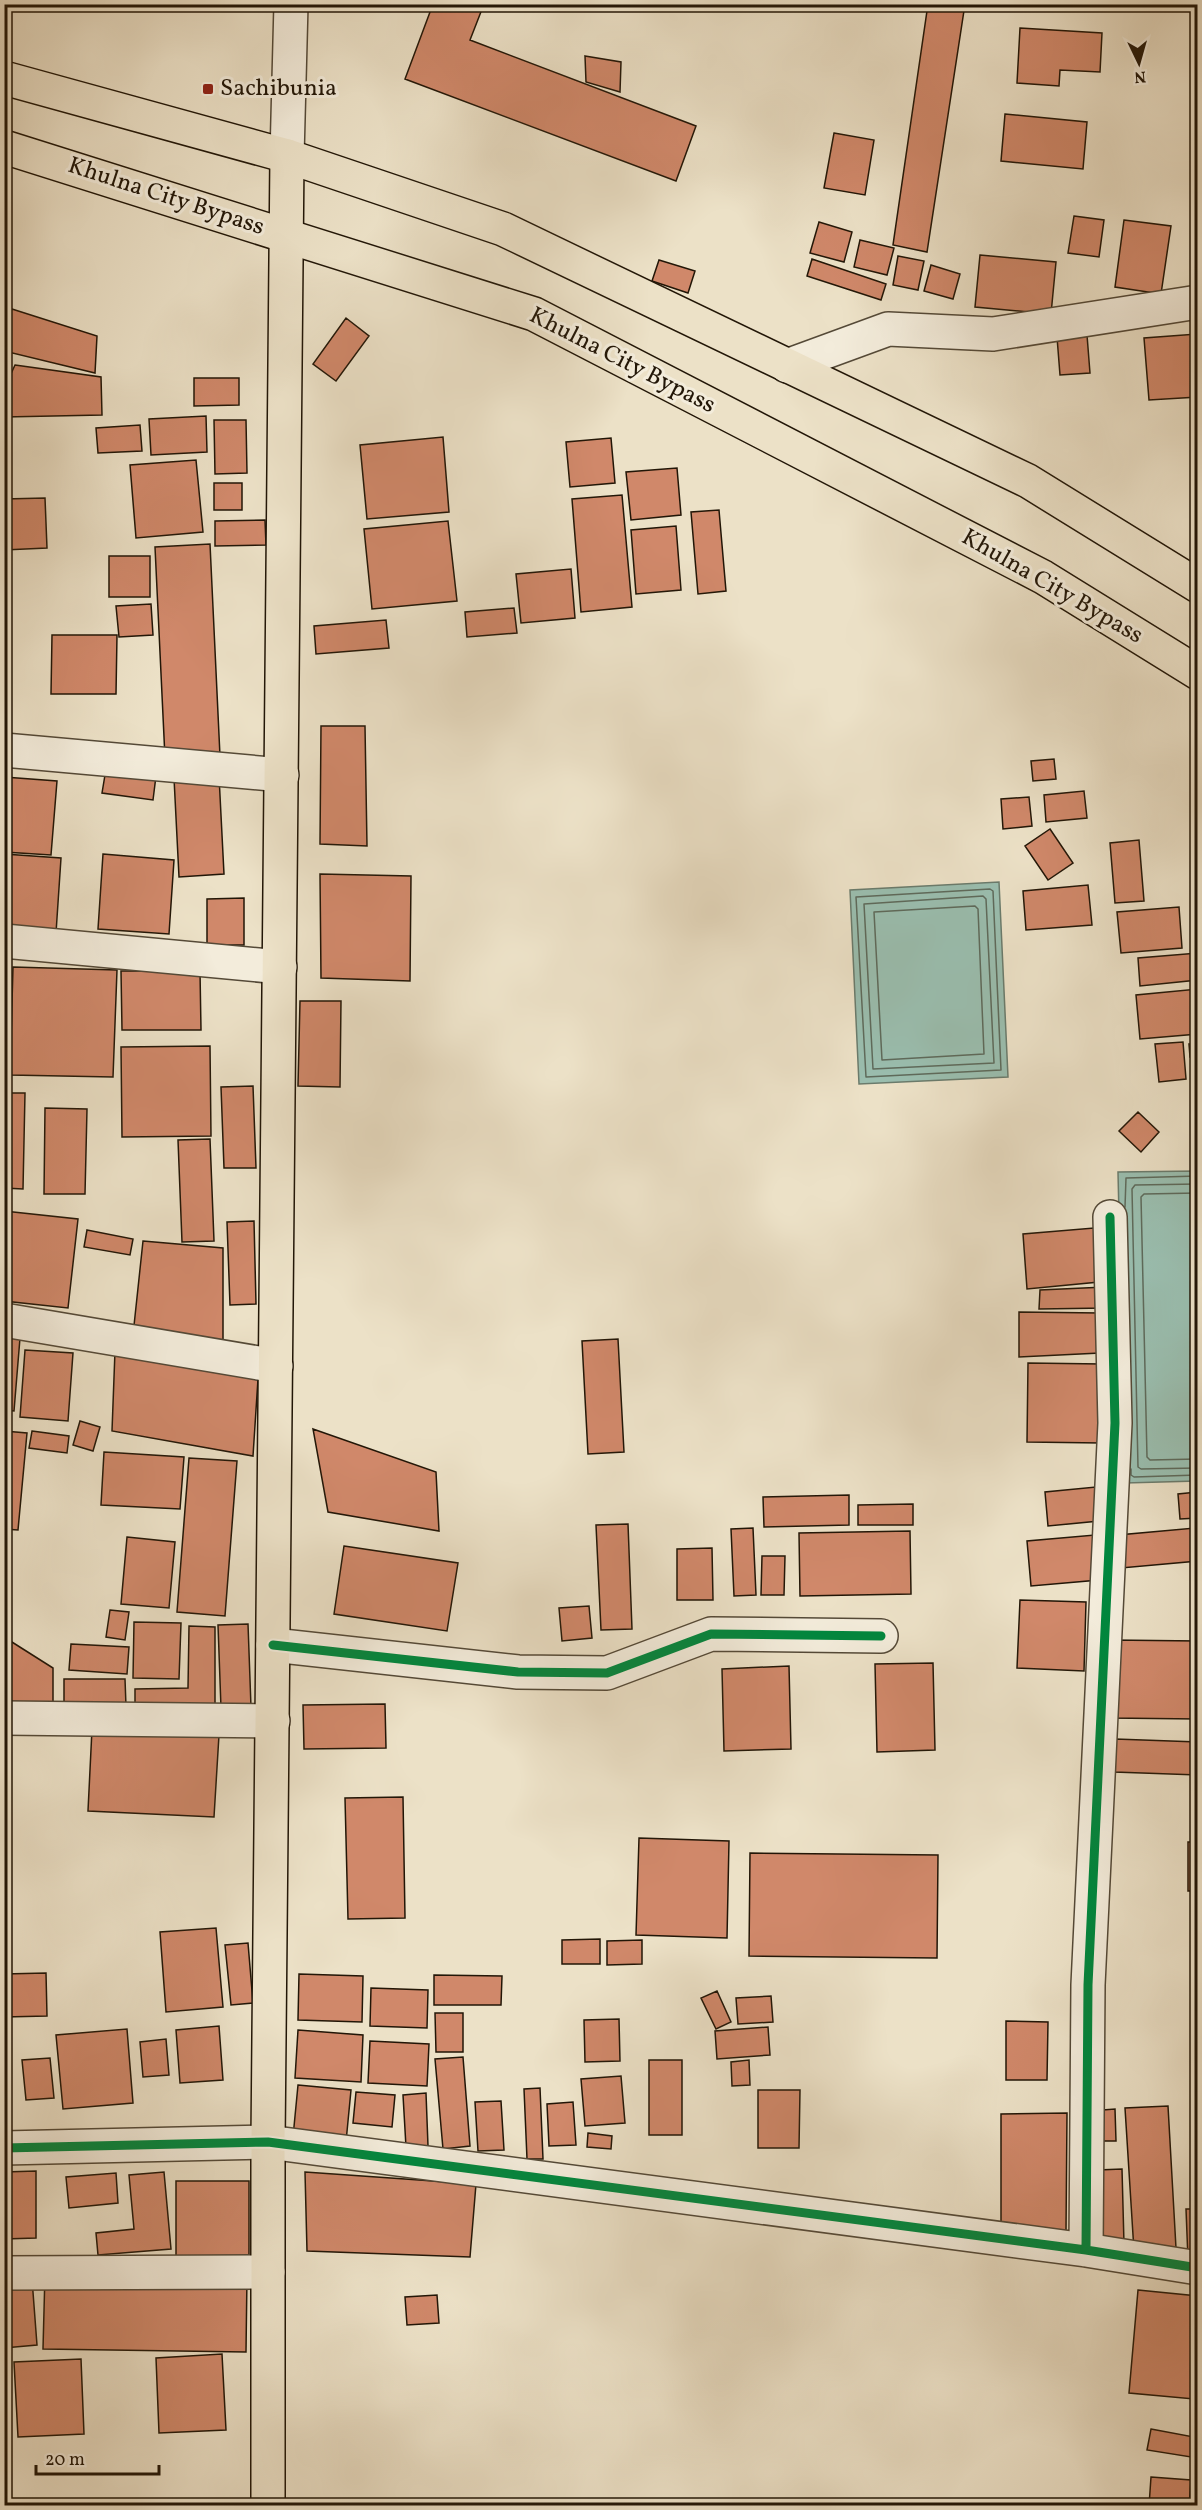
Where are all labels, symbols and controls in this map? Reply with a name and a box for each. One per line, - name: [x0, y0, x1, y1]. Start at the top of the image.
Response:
- north arrow: [1109, 33, 1169, 93]
- text: N: [1133, 64, 1147, 87]
- place label: Sachibunia: [220, 72, 337, 106]
- marker: Sachibunia: [201, 82, 215, 96]
- street label: Khulna City Bypass: [63, 149, 269, 245]
- street label: Khulna City Bypass: [523, 299, 721, 423]
- street label: Khulna City Bypass: [955, 521, 1149, 653]
- scale bar: [36, 2438, 159, 2476]
- text: 20 m: [45, 2448, 85, 2473]

